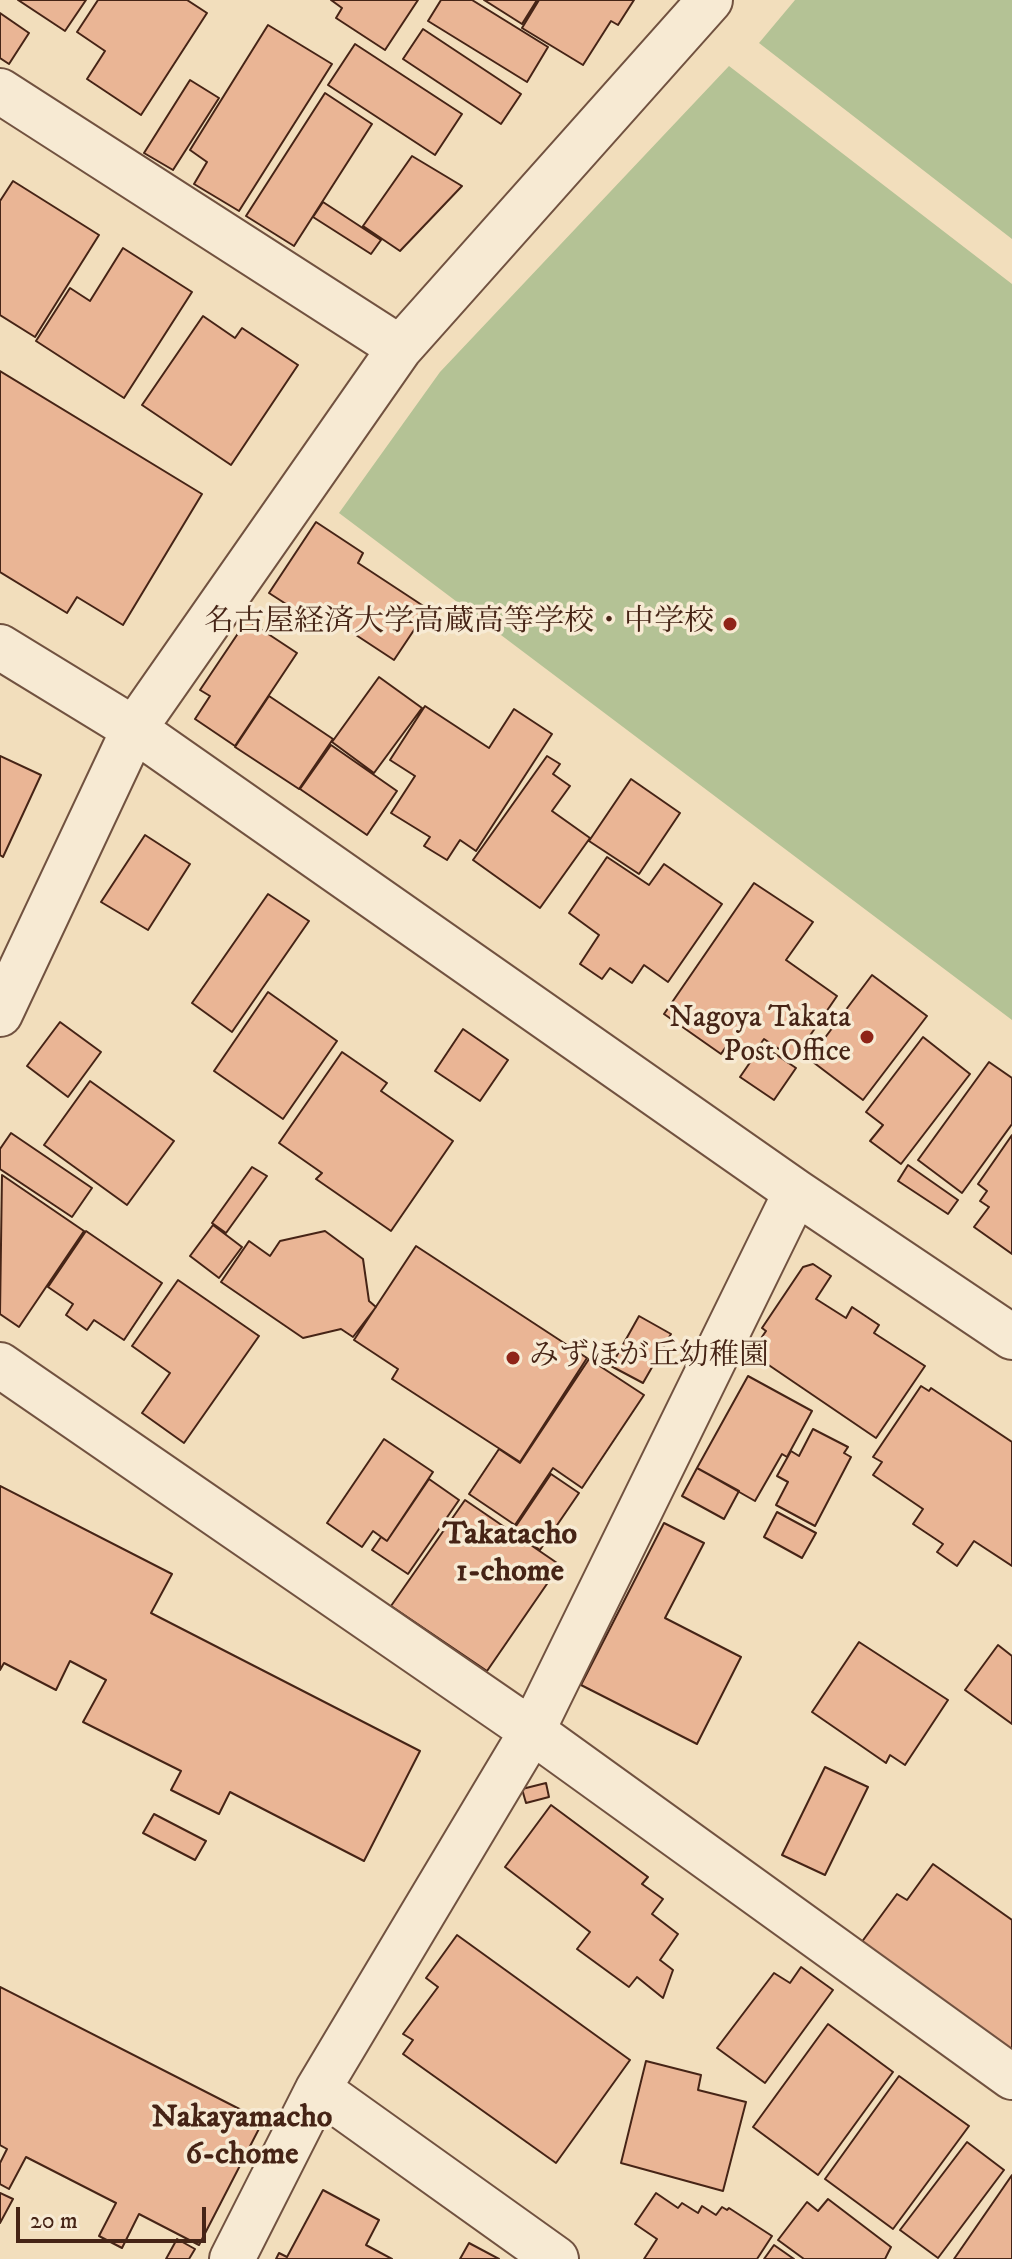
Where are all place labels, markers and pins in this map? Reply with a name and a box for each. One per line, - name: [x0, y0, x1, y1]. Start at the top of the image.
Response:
- place label: 名古屋経済大学高蔵高等学校・中学校: [204, 606, 714, 642]
- marker: 名古屋経済大学高蔵高等学校・中学校: [721, 615, 739, 633]
- place label: Nagoya Takata Post Office: [669, 1002, 851, 1072]
- marker: Nagoya Takata Post Office: [858, 1028, 876, 1046]
- place label: みずほが丘幼稚園: [529, 1340, 769, 1376]
- marker: みずほが丘幼稚園: [504, 1349, 522, 1367]

